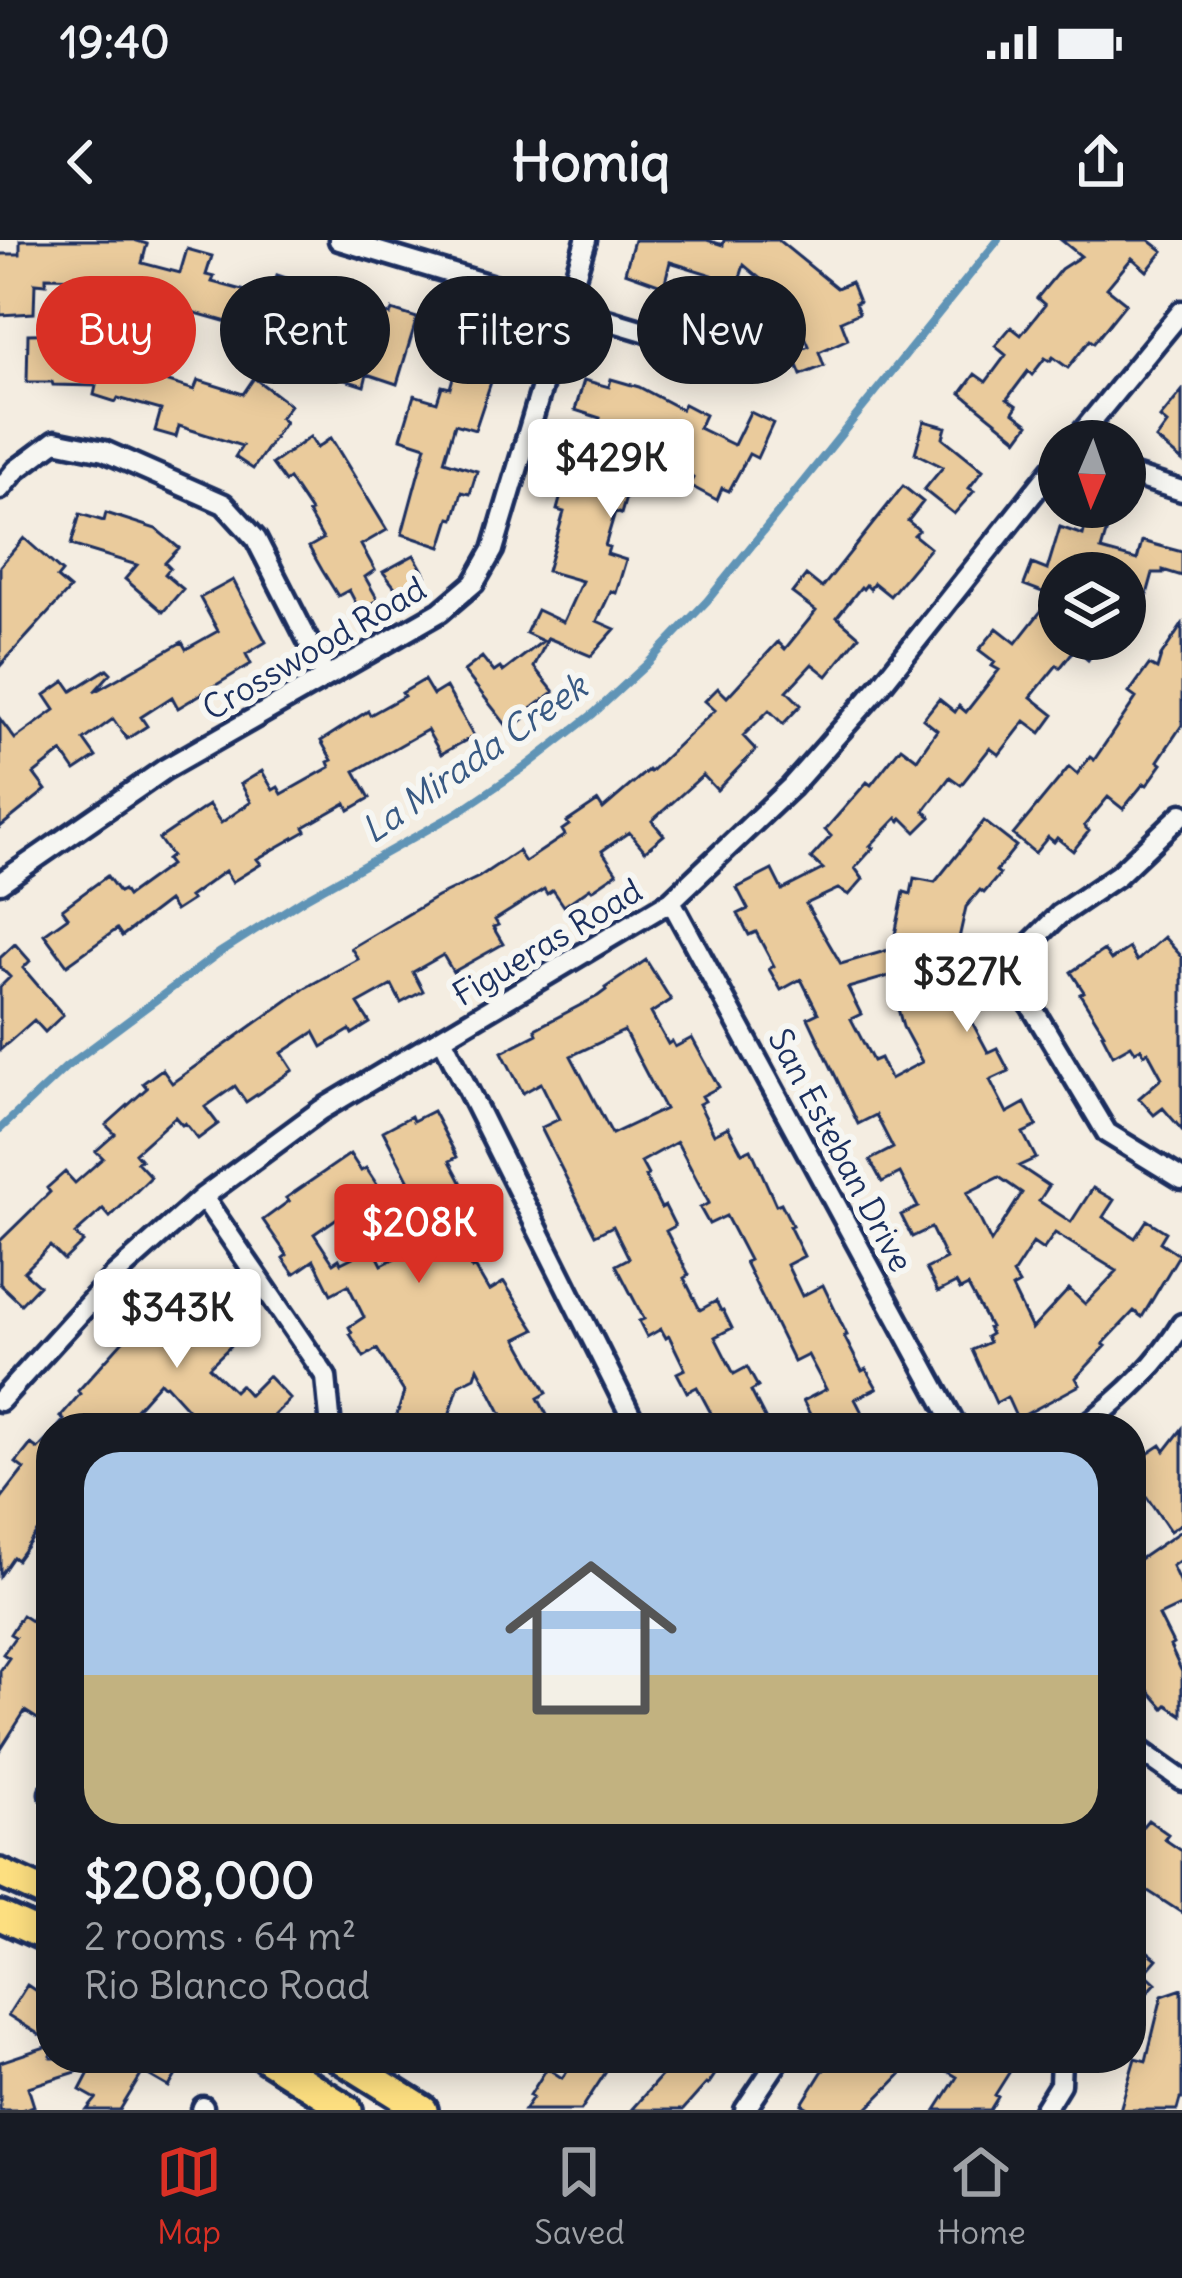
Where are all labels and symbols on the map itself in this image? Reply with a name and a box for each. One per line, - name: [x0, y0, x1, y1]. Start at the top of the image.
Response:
- pin: $429K: [527, 419, 695, 521]
- north arrow: [1038, 420, 1146, 528]
- street label: Crosswood Road: [195, 567, 433, 729]
- water label: La Mirada Creek: [353, 663, 598, 853]
- street label: Figueras Road: [445, 869, 649, 1015]
- pin: $327K: [883, 933, 1051, 1035]
- street label: San Esteban Drive: [759, 1021, 923, 1279]
- pin: $208K: [335, 1184, 503, 1286]
- pin: $343K: [93, 1269, 261, 1371]

